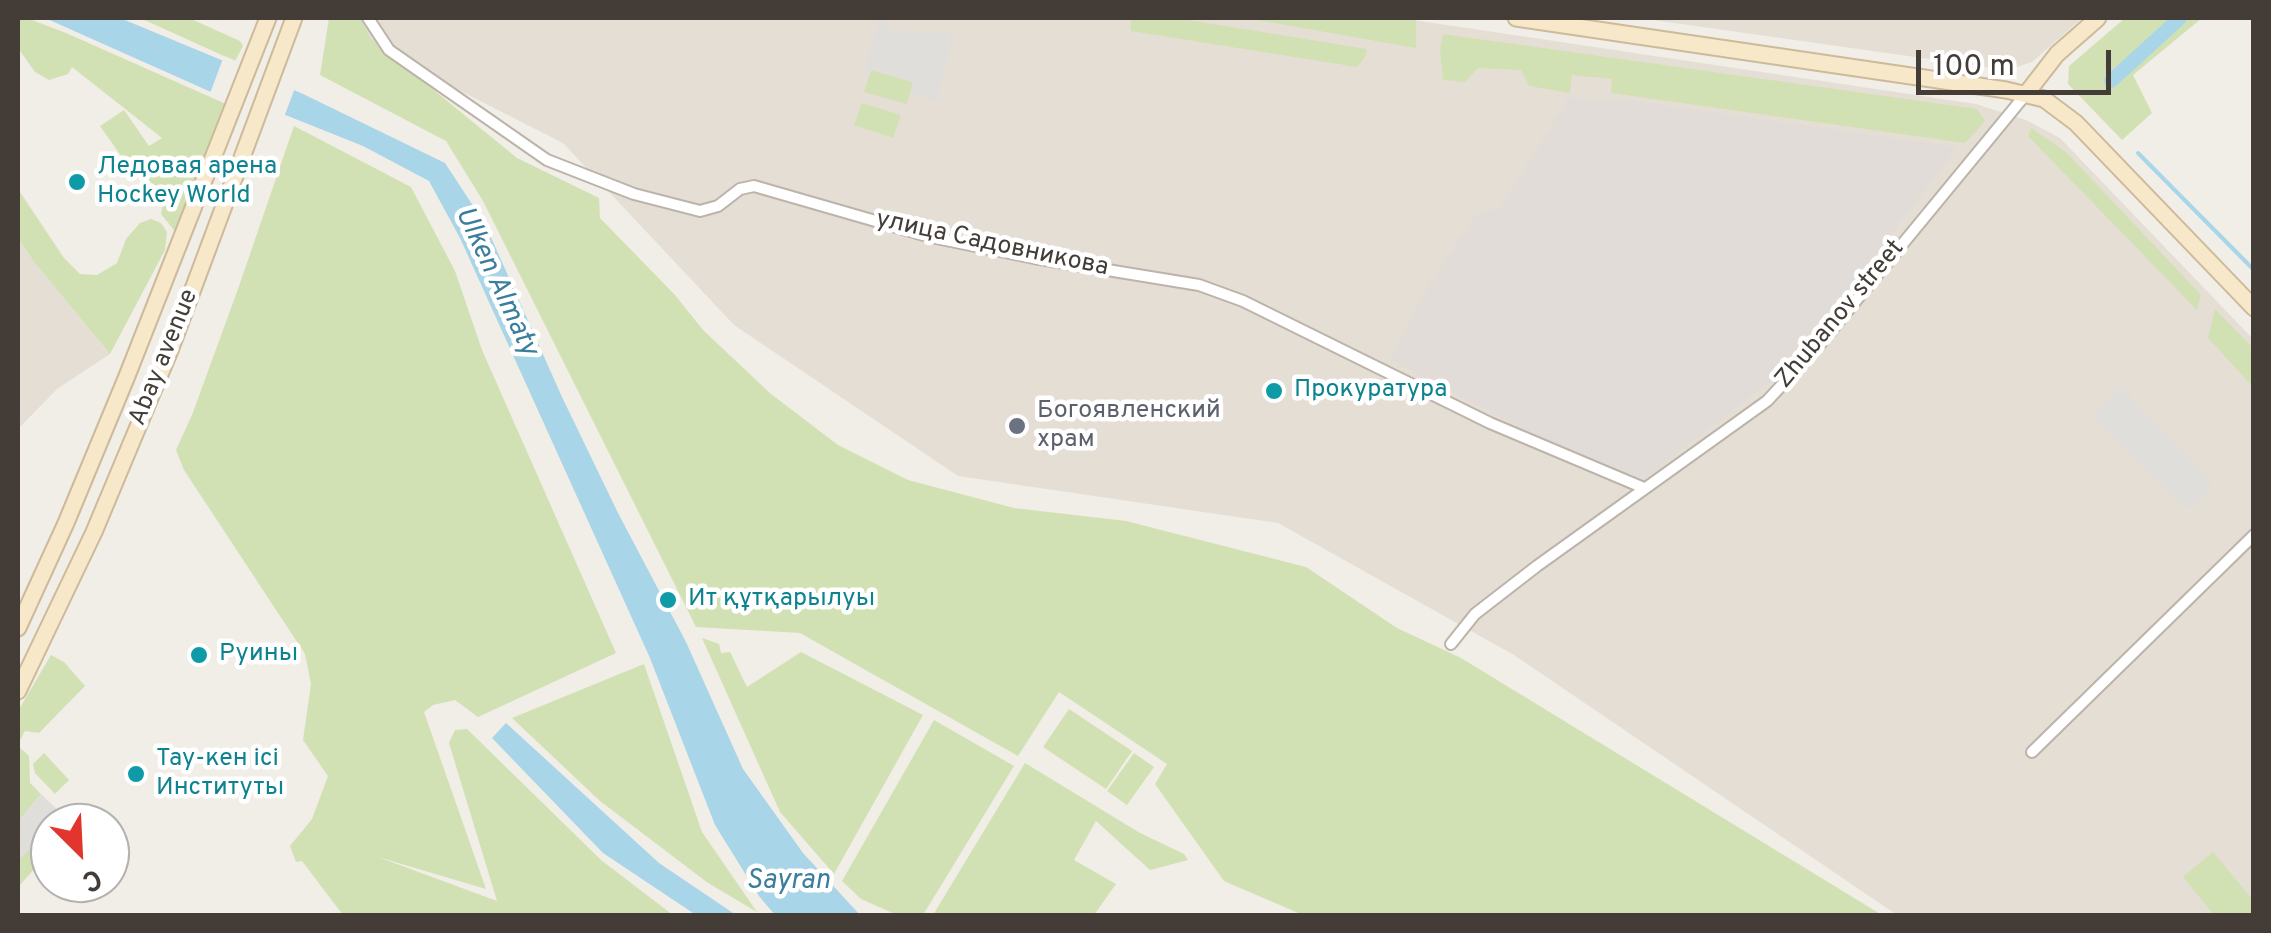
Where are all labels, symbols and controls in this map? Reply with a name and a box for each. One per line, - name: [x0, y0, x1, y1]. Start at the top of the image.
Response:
- scale bar: [1921, 30, 2116, 92]
- text: 100 m: [1933, 49, 2015, 86]
- place label: Ледовая арена Hockey World: [97, 153, 277, 212]
- marker: Ледовая арена Hockey World: [66, 171, 88, 193]
- water label: Ulken Almaty: [446, 202, 544, 362]
- street label: улица Садовникова: [873, 206, 1111, 284]
- street label: Zhubanov street: [1770, 235, 1912, 395]
- street label: Abay avenue: [124, 285, 206, 431]
- place label: Прокуратура: [1294, 376, 1448, 406]
- marker: Прокуратура: [1263, 380, 1285, 402]
- place label: Богоявленский храм: [1037, 397, 1221, 456]
- marker: Богоявленский храм: [1006, 415, 1028, 437]
- place label: Ит құтқарылуы: [688, 585, 875, 615]
- marker: Ит құтқарылуы: [657, 589, 679, 611]
- place label: Руины: [219, 640, 298, 670]
- marker: Руины: [188, 644, 210, 666]
- place label: Тау-кен ісі Институты: [156, 745, 284, 804]
- marker: Тау-кен ісі Институты: [125, 763, 147, 785]
- north arrow: [30, 803, 130, 903]
- text: С: [76, 858, 107, 899]
- water label: Sayran: [746, 865, 830, 899]

